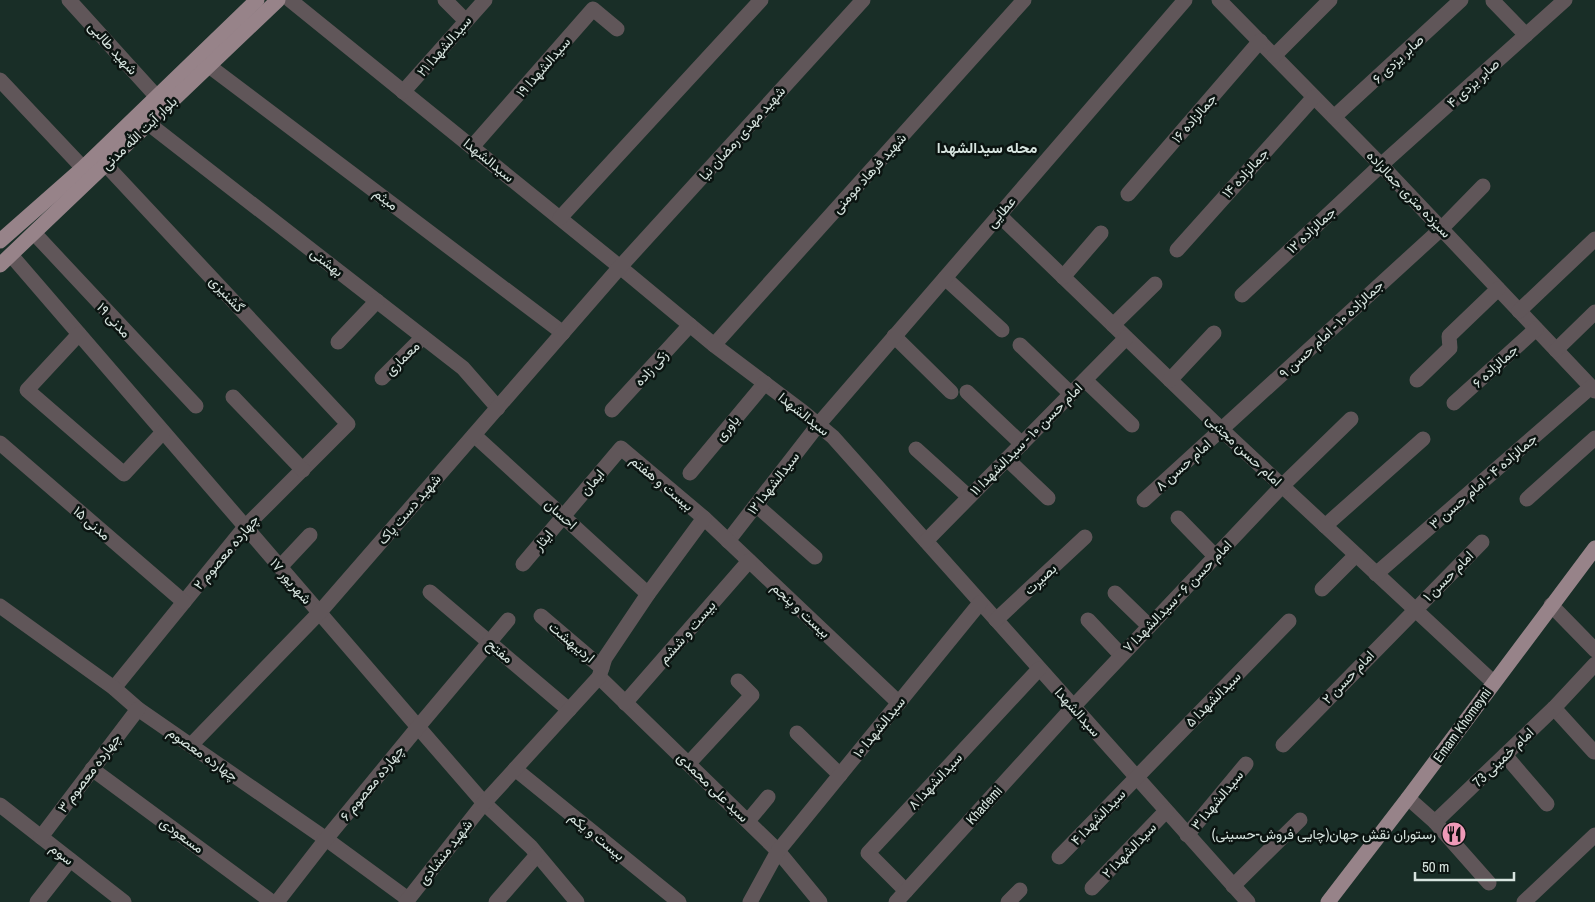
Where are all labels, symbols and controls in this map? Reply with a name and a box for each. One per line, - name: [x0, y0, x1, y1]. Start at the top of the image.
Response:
- street label: سیدالشهدا ۲۱: [413, 12, 475, 80]
- street label: شهید طالبی: [84, 18, 142, 78]
- street label: صابر یزدی ۶: [1369, 30, 1428, 87]
- street label: سیدالشهدا ۱۹: [512, 33, 574, 101]
- street label: صابر یزدی ۴: [1443, 54, 1503, 111]
- street label: شهید مهدی رمضان نیا: [695, 82, 789, 184]
- street label: جمالزاده ۱۶: [1168, 89, 1220, 147]
- street label: بلوار آیت الله مدنی: [97, 92, 181, 174]
- street label: شهید فرهاد مومنی: [828, 129, 910, 217]
- street label: سیدالشهدا: [460, 134, 518, 186]
- district label: محله سیدالشهدا: [937, 137, 1037, 158]
- street label: جمالزاده ۱۴: [1218, 144, 1272, 202]
- street label: سیزده متری جمالزاده: [1363, 147, 1455, 241]
- street label: میثم: [370, 184, 402, 214]
- street label: عطایی: [982, 193, 1020, 231]
- street label: جمالزاده ۱۲: [1283, 203, 1339, 257]
- street label: بهشتی: [307, 244, 347, 280]
- street label: گشنیزی: [206, 272, 248, 316]
- street label: جمالزاده ۱۰ - امام حسن ۹: [1275, 276, 1387, 382]
- street label: مدنی ۱۹: [93, 299, 135, 341]
- street label: معماری: [381, 337, 423, 379]
- street label: جمالزاده ۶: [1468, 340, 1522, 392]
- street label: زکی زاده: [630, 346, 672, 390]
- street label: امام حسن ۱۰ - سیدالشهدا ۱۱: [966, 379, 1086, 499]
- street label: سیدالشهدا: [775, 388, 833, 440]
- street label: امام حسن مجتبی: [1202, 410, 1286, 490]
- street label: یاوری: [711, 411, 743, 445]
- street label: جمالزاده ۴ - امام حسن ۳: [1425, 429, 1541, 533]
- street label: امام حسن ۸: [1151, 435, 1215, 495]
- street label: سیدالشهدا ۱۲: [743, 448, 803, 518]
- street label: بیست و هفتم: [627, 451, 697, 515]
- street label: ایمان: [576, 465, 608, 499]
- street label: شهید دست پاک: [373, 470, 445, 549]
- street label: احسان: [541, 495, 581, 533]
- street label: مدنی ۱۵: [70, 502, 114, 544]
- street label: چهارده معصوم ۲: [189, 511, 263, 594]
- street label: ایثار: [529, 526, 557, 555]
- street label: امام حسن ۶ - سیدالشهدا ۷: [1119, 536, 1235, 656]
- street label: امام حسن ۱: [1419, 547, 1477, 605]
- street label: ۱۷ شهریور: [266, 554, 316, 608]
- street label: بصیرت: [1020, 559, 1060, 599]
- street label: بیست و پنجم: [767, 578, 834, 643]
- street label: بیست و ششم: [654, 597, 720, 667]
- street label: اردیبهشت: [545, 618, 599, 666]
- street label: مفتح: [482, 635, 517, 669]
- street label: امام حسن ۲: [1318, 646, 1378, 708]
- street label: سیدالشهدا ۵: [1181, 667, 1245, 731]
- street label: سیدالشهدا: [1051, 684, 1105, 740]
- street label: Emam Khomeyni: [1429, 684, 1495, 766]
- street label: سیدالشهدا ۱۰: [849, 693, 909, 761]
- street label: چهارده معصوم: [164, 723, 242, 786]
- street label: امام خمینی 73: [1469, 723, 1537, 791]
- street label: چهارده معصوم ۳: [53, 730, 125, 817]
- street label: چهارده معصوم ۶: [336, 742, 409, 825]
- street label: سید علی محمدی: [673, 748, 753, 826]
- street label: سیدالشهدا ۸: [904, 749, 966, 813]
- street label: سیدالشهدا ۳: [1187, 766, 1247, 834]
- street label: Khademi: [962, 782, 1006, 828]
- street label: سیدالشهدا ۴: [1067, 785, 1129, 849]
- street label: بیست و یکم: [565, 808, 629, 864]
- street label: مسعودی: [156, 813, 208, 857]
- street label: شهید منشادی: [414, 816, 476, 888]
- street label: سیدالشهدا ۲: [1098, 818, 1160, 882]
- restaurant icon: رستوران نقش جهان(چایی فروش-حسینی): [1441, 821, 1467, 847]
- place label: رستوران نقش جهان(چایی فروش-حسینی): [1212, 825, 1436, 844]
- street label: سوم: [46, 839, 78, 869]
- scale bar: [1415, 850, 1514, 882]
- text: 50 m: [1422, 856, 1449, 877]

